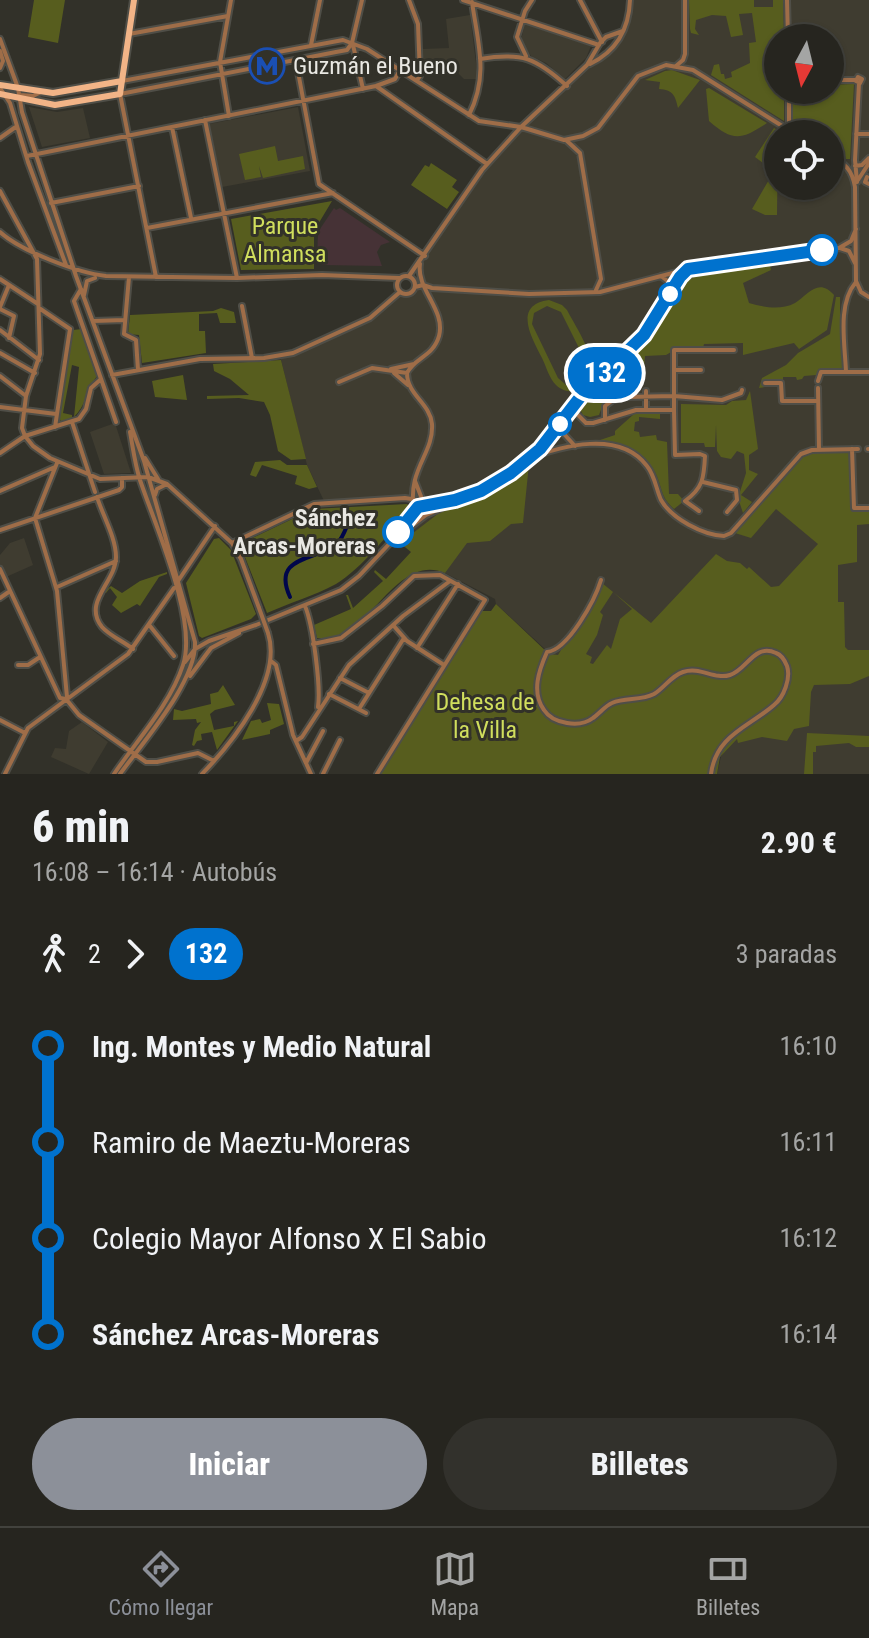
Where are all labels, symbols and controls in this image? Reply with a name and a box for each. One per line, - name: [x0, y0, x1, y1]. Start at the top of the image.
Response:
- north arrow: [764, 24, 844, 104]
- map controls: [764, 24, 844, 200]
- metro station icon: Guzmán el Bueno: [248, 47, 286, 85]
- place label: Guzmán el Bueno: [293, 52, 458, 80]
- button: locate: [764, 120, 844, 200]
- park label: Parque Almansa: [244, 212, 326, 268]
- unlabelled marker: [807, 235, 837, 265]
- unlabelled marker: [659, 283, 681, 305]
- line badge: 132: [559, 347, 651, 399]
- text: 132: [584, 356, 626, 389]
- unlabelled marker: [549, 413, 571, 435]
- place label: Sánchez Arcas-Moreras: [233, 504, 376, 560]
- marker: Sánchez Arcas-Moreras: [383, 517, 413, 547]
- park label: Dehesa de la Villa: [436, 688, 534, 744]
- text: 6 min: [32, 801, 130, 853]
- text: 2.90 €: [761, 825, 837, 860]
- text: 16:08 – 16:14 · Autobús: [32, 857, 277, 887]
- icon: walk: [32, 932, 76, 976]
- icon: forward: [113, 932, 157, 976]
- text: 132: [185, 937, 227, 970]
- text: 2: [88, 939, 101, 969]
- text: 3 paradas: [736, 939, 837, 969]
- text: Ing. Montes y Medio Natural: [92, 1029, 431, 1064]
- text: 16:10: [780, 1031, 837, 1061]
- text: Ramiro de Maeztu-Moreras: [92, 1125, 411, 1160]
- text: 16:11: [780, 1127, 837, 1157]
- text: Colegio Mayor Alfonso X El Sabio: [92, 1221, 486, 1256]
- text: 16:12: [780, 1223, 837, 1253]
- text: Sánchez Arcas-Moreras: [92, 1317, 379, 1352]
- text: 16:14: [780, 1319, 837, 1349]
- button: Iniciar: [32, 1418, 427, 1510]
- button: Billetes: [443, 1418, 837, 1510]
- tab: Cómo llegar: [109, 1547, 213, 1620]
- tab: Mapa: [430, 1547, 479, 1620]
- tab: Billetes: [696, 1547, 760, 1620]

